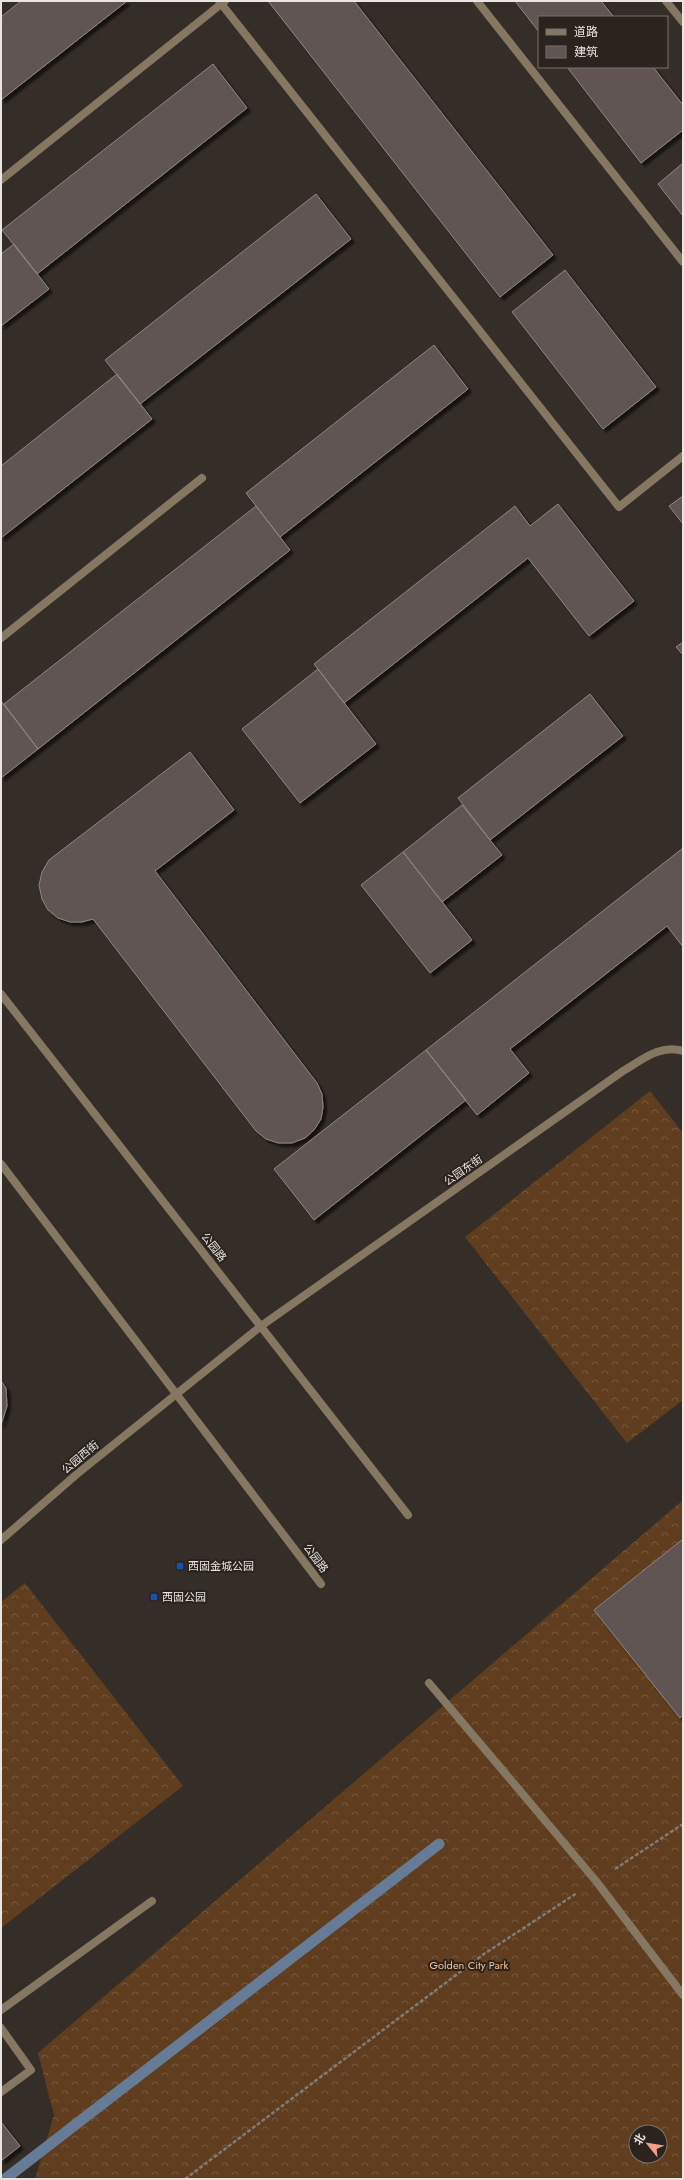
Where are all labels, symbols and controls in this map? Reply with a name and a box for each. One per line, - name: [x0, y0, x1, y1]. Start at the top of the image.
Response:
- legend: [538, 16, 668, 68]
- text: 道路: [574, 23, 598, 41]
- text: 建筑: [574, 43, 598, 61]
- street label: 公园东街: [440, 1151, 486, 1189]
- street label: 公园路: [198, 1229, 230, 1265]
- street label: 公园西街: [58, 1437, 102, 1477]
- street label: 公园路: [300, 1540, 332, 1576]
- place label: 西固金城公园: [188, 1558, 254, 1574]
- marker: 西固金城公园: [175, 1561, 185, 1571]
- place label: 西固公园: [162, 1589, 206, 1605]
- marker: 西固公园: [149, 1592, 159, 1602]
- park label: Golden City Park: [430, 1957, 509, 1973]
- north arrow: [628, 2124, 668, 2164]
- text: 北: [630, 2130, 649, 2148]

